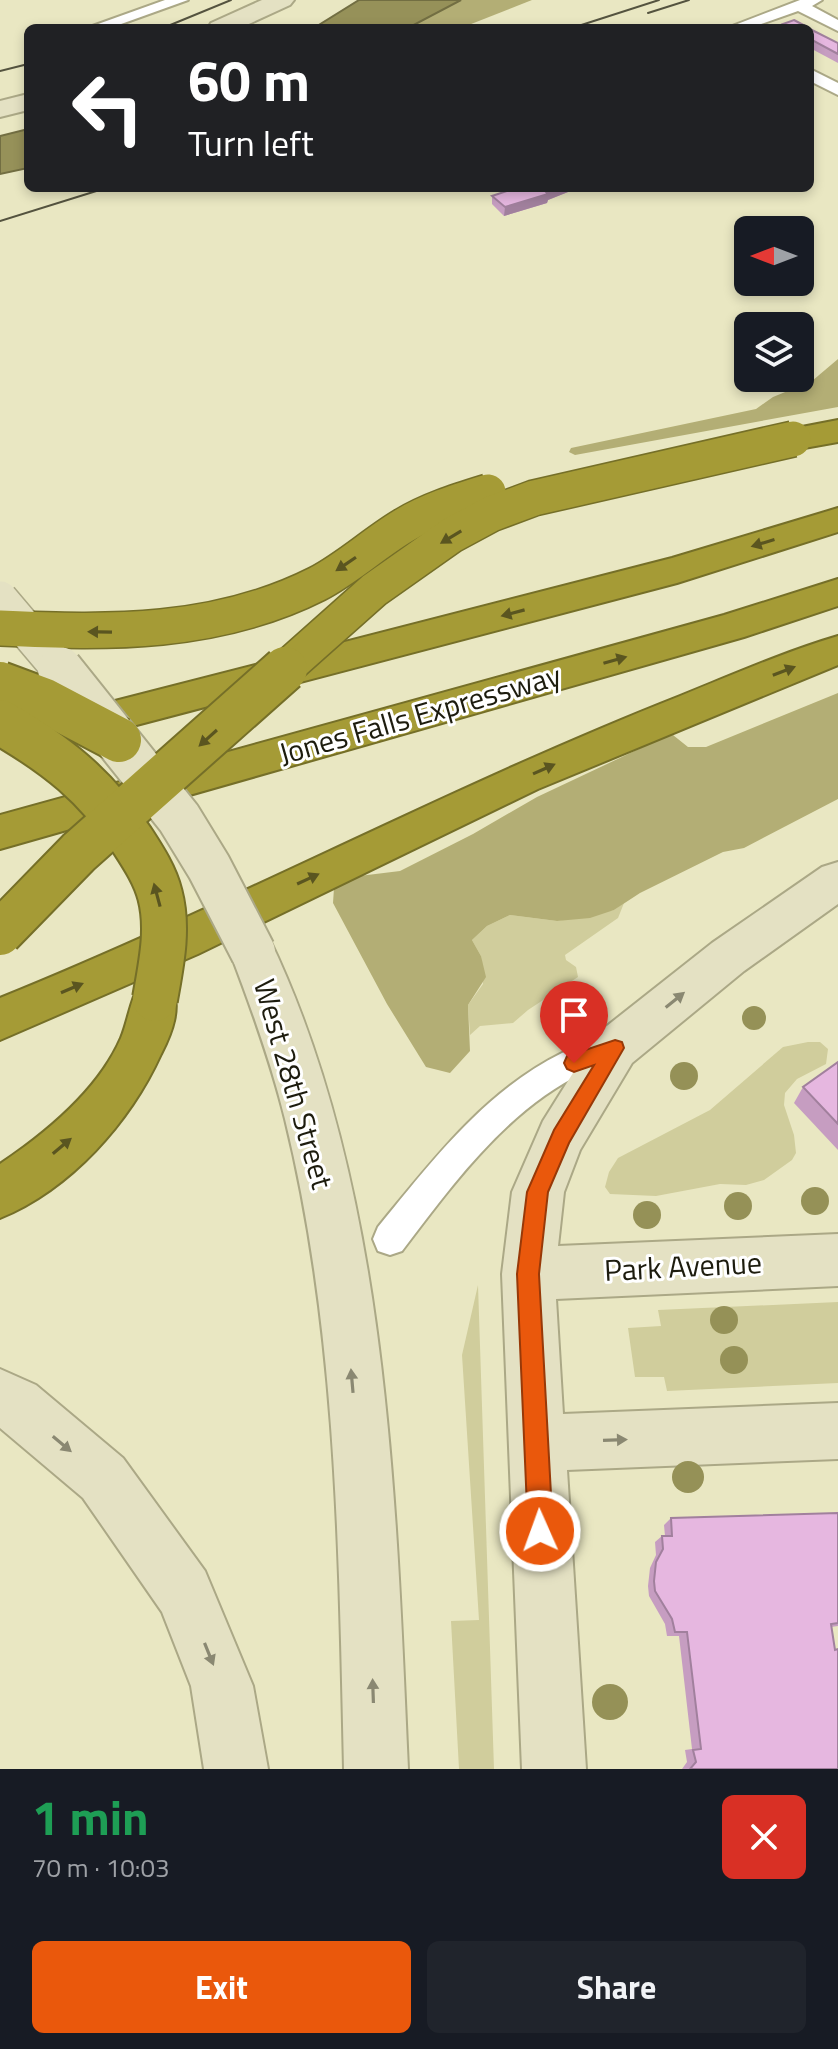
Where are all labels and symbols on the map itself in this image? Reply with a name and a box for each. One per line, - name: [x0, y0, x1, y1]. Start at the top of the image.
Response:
- north arrow: [734, 216, 814, 296]
- one-way arrow: [440, 529, 462, 543]
- one-way arrow: [751, 538, 775, 550]
- one-way arrow: [336, 556, 357, 571]
- one-way arrow: [501, 608, 526, 620]
- one-way arrow: [87, 626, 112, 639]
- street label: Jones Falls Expressway: [273, 652, 566, 776]
- one-way arrow: [602, 654, 627, 666]
- one-way arrow: [772, 664, 796, 677]
- one-way arrow: [198, 728, 217, 746]
- one-way arrow: [532, 763, 555, 776]
- one-way arrow: [296, 872, 320, 886]
- one-way arrow: [151, 882, 163, 907]
- street label: West 28th Street: [242, 973, 346, 1195]
- pin: [540, 981, 608, 1063]
- one-way arrow: [60, 982, 84, 995]
- one-way arrow: [665, 992, 685, 1008]
- one-way arrow: [52, 1139, 72, 1155]
- street label: Park Avenue: [603, 1239, 763, 1293]
- one-way arrow: [345, 1368, 358, 1393]
- one-way arrow: [603, 1434, 628, 1447]
- one-way arrow: [52, 1435, 72, 1452]
- position arrow: [498, 1489, 582, 1573]
- one-way arrow: [202, 1642, 215, 1666]
- one-way arrow: [367, 1678, 380, 1703]

